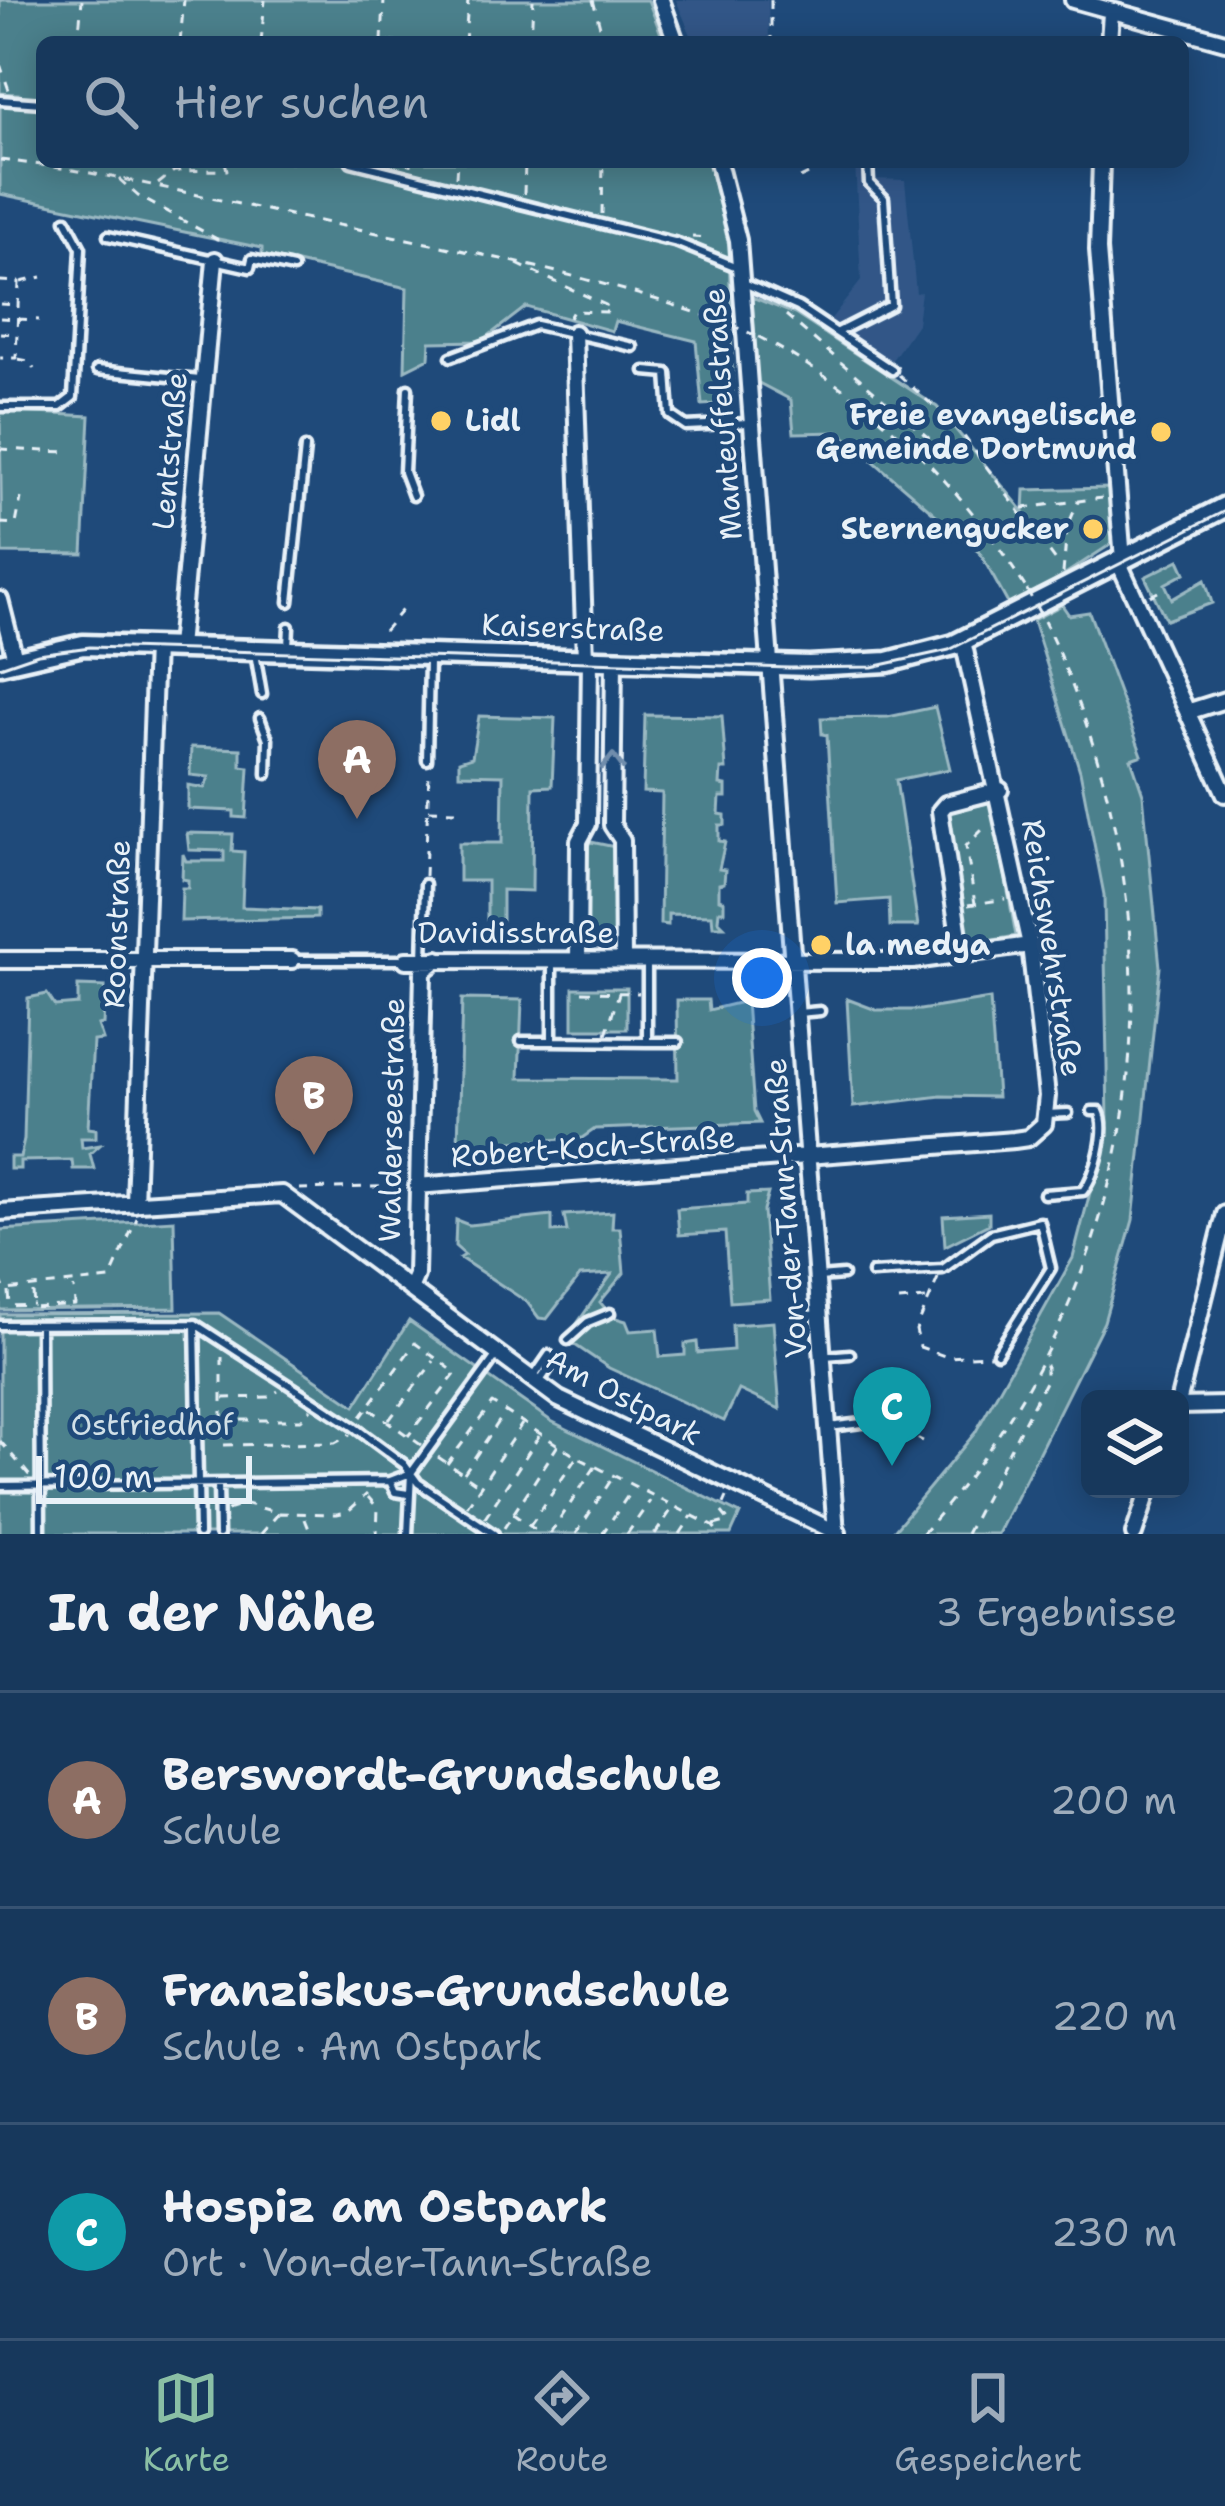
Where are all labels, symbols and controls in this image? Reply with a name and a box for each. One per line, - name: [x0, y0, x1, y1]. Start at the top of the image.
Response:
- search box: [36, 36, 1189, 168]
- icon: search: [78, 69, 144, 135]
- text: Hier suchen: [174, 72, 429, 132]
- street label: Manteuffelstraße: [693, 286, 752, 542]
- street label: Lentstraße: [142, 370, 197, 532]
- place label: Freie evangelische Gemeinde Dortmund: [816, 394, 1137, 469]
- place label: Lidl: [465, 400, 521, 441]
- marker: Lidl: [428, 408, 454, 434]
- marker: Freie evangelische Gemeinde Dortmund: [1148, 419, 1174, 445]
- place label: Sternengucker: [841, 508, 1069, 549]
- marker: Sternengucker: [1080, 516, 1106, 542]
- street label: Kaiserstraße: [481, 604, 665, 651]
- pin: A: [318, 720, 396, 819]
- one-way arrow: [600, 752, 626, 770]
- street label: Reichswehrstraße: [1012, 816, 1093, 1079]
- street label: Roonstraße: [93, 839, 140, 1009]
- street label: Davidisstraße: [418, 912, 614, 953]
- place label: la medya: [845, 924, 991, 965]
- marker: la medya: [808, 932, 834, 958]
- your location: [732, 948, 792, 1008]
- street label: Walderseestraße: [369, 997, 414, 1243]
- pin: B: [275, 1056, 353, 1155]
- street label: Von-der-Tann-Straße: [755, 1057, 816, 1359]
- street label: Robert-Koch-Straße: [449, 1116, 737, 1177]
- street label: Am Ostpark: [539, 1338, 710, 1455]
- pin: C: [853, 1367, 931, 1466]
- map controls: [1081, 1390, 1189, 1498]
- button: layers: [1081, 1390, 1189, 1498]
- park label: Ostfriedhof: [71, 1404, 234, 1445]
- scale bar: [36, 1450, 252, 1503]
- text: 100 m: [54, 1454, 153, 1499]
- text: In der Nähe: [48, 1578, 376, 1646]
- text: 3 Ergebnisse: [936, 1586, 1177, 1638]
- text: Berswordt-Grundschule: [162, 1744, 722, 1804]
- text: A: [72, 1774, 102, 1826]
- text: 200 m: [1050, 1774, 1177, 1826]
- text: Schule: [162, 1804, 282, 1856]
- text: Franziskus-Grundschule: [162, 1960, 730, 2020]
- text: B: [75, 1990, 99, 2042]
- text: 220 m: [1051, 1990, 1177, 2042]
- text: Schule · Am Ostpark: [162, 2020, 543, 2072]
- text: Hospiz am Ostpark: [162, 2176, 608, 2236]
- text: C: [75, 2206, 99, 2258]
- text: 230 m: [1051, 2206, 1177, 2258]
- text: Ort · Von-der-Tann-Straße: [162, 2236, 653, 2288]
- tab: Karte: [143, 2365, 230, 2482]
- tab: Route: [516, 2365, 609, 2482]
- tab: Gespeichert: [894, 2365, 1082, 2482]

